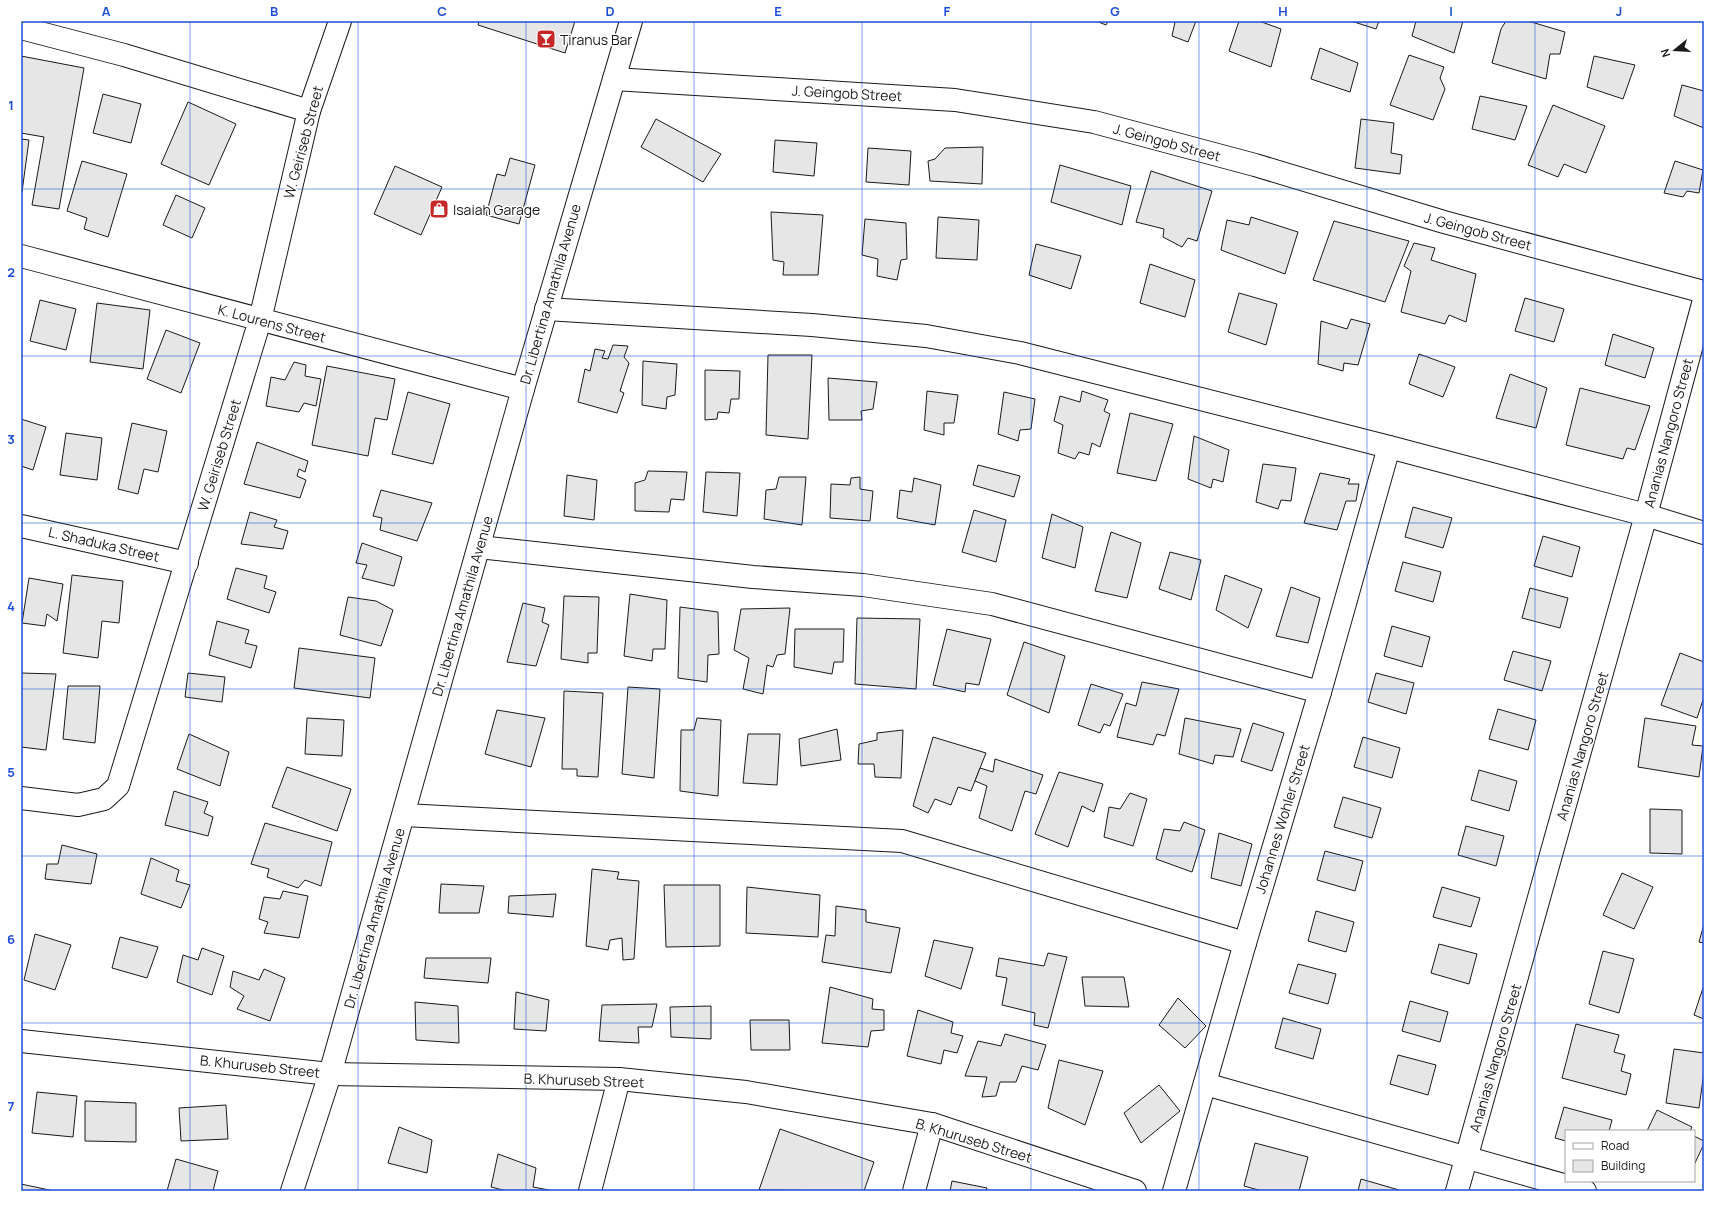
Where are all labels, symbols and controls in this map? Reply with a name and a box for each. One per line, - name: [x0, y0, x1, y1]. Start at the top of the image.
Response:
- text: A: [102, 2, 111, 20]
- text: B: [270, 2, 278, 20]
- text: C: [437, 2, 447, 20]
- text: D: [605, 2, 615, 20]
- text: E: [774, 2, 782, 20]
- text: F: [944, 2, 951, 20]
- text: G: [1110, 2, 1120, 20]
- text: H: [1278, 2, 1288, 20]
- text: I: [1449, 2, 1453, 20]
- text: J: [1616, 2, 1622, 20]
- bar icon: Tiranus Bar: [535, 28, 557, 50]
- place label: Tiranus Bar: [560, 30, 632, 49]
- north arrow: [1655, 30, 1695, 70]
- text: N: [1657, 47, 1673, 59]
- street label: J. Geingob Street: [791, 81, 903, 105]
- street label: W. Geiriseb Street: [279, 83, 327, 200]
- text: 1: [8, 96, 14, 114]
- street label: J. Geingob Street: [1111, 119, 1223, 166]
- shop icon: Isaiah Garage: [428, 198, 450, 220]
- place label: Isaiah Garage: [453, 200, 540, 219]
- street label: Dr. Libertina Amathila Avenue: [515, 202, 585, 386]
- street label: J. Geingob Street: [1422, 208, 1534, 255]
- text: 2: [7, 263, 15, 281]
- street label: K. Lourens Street: [216, 299, 328, 347]
- street label: Ananias Nangoro Street: [1639, 356, 1697, 510]
- street label: W. Geiriseb Street: [193, 396, 245, 513]
- text: 3: [7, 430, 15, 448]
- street label: Dr. Libertina Amathila Avenue: [427, 514, 497, 698]
- street label: L. Shaduka Street: [47, 522, 162, 566]
- text: 4: [7, 597, 15, 615]
- street label: Ananias Nangoro Street: [1552, 669, 1612, 823]
- street label: Johannes Wohler Street: [1250, 742, 1314, 896]
- text: 5: [7, 763, 15, 781]
- street label: Dr. Libertina Amathila Avenue: [339, 826, 409, 1010]
- text: 6: [7, 930, 15, 948]
- street label: Ananias Nangoro Street: [1465, 981, 1525, 1135]
- street label: B. Khuruseb Street: [199, 1050, 321, 1082]
- street label: B. Khuruseb Street: [523, 1068, 645, 1092]
- text: 7: [8, 1097, 15, 1115]
- street label: B. Khuruseb Street: [914, 1113, 1035, 1167]
- legend: [1565, 1130, 1695, 1182]
- text: Road: [1601, 1137, 1629, 1154]
- text: Building: [1601, 1157, 1645, 1174]

